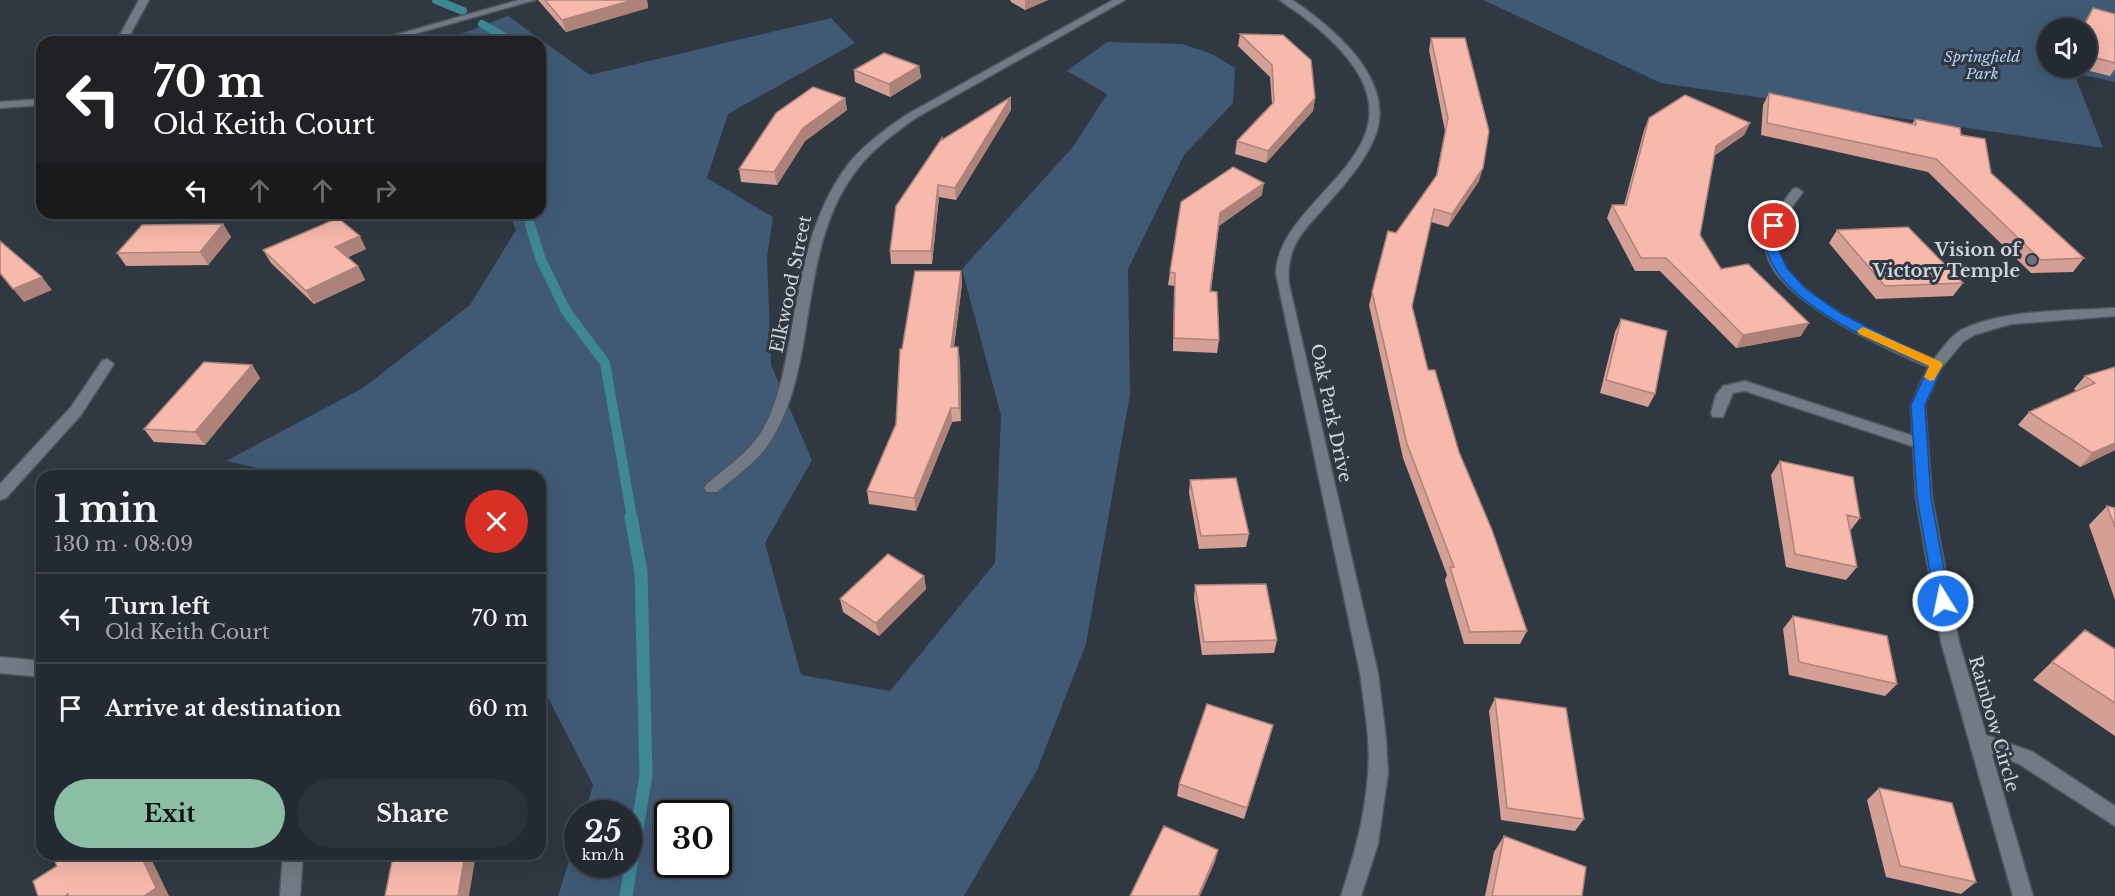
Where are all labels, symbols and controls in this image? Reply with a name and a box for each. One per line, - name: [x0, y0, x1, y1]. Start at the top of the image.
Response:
- map controls: [2037, 18, 2097, 78]
- button: sound: [2037, 18, 2097, 78]
- park label: Springfield Park: [1944, 47, 2020, 83]
- text: 70 m: [153, 56, 264, 108]
- icon: left: [54, 60, 132, 138]
- text: Old Keith Court: [153, 108, 375, 141]
- icon: left: [180, 174, 213, 207]
- icon: ahead: [243, 174, 276, 207]
- icon: ahead: [306, 174, 339, 207]
- icon: right: [369, 174, 402, 207]
- pin: [1748, 200, 1799, 251]
- icon: arrive: [1757, 209, 1790, 242]
- street label: Elkwood Street: [766, 213, 816, 355]
- place label: Vision of Victory Temple: [1872, 239, 2022, 282]
- marker: Vision of Victory Temple: [2025, 253, 2039, 267]
- street label: Oak Park Drive: [1306, 342, 1356, 484]
- text: 1 min: [54, 487, 158, 532]
- button: close: [465, 490, 528, 553]
- text: 130 m · 08:09: [54, 532, 193, 556]
- position arrow: [1911, 569, 1975, 633]
- text: Turn left: [105, 593, 210, 620]
- icon: left: [54, 602, 87, 635]
- text: 70 m: [471, 605, 528, 632]
- text: Old Keith Court: [105, 620, 270, 644]
- street label: Rainbow Circle: [1964, 653, 2024, 795]
- icon: arrive: [54, 692, 87, 725]
- text: Arrive at destination: [105, 695, 342, 722]
- text: 60 m: [468, 695, 528, 722]
- button: Exit: [54, 779, 285, 848]
- button: Share: [297, 779, 528, 848]
- speed limit sign: 30: [654, 800, 732, 878]
- text: 25: [584, 813, 622, 850]
- text: km/h: [582, 845, 624, 864]

